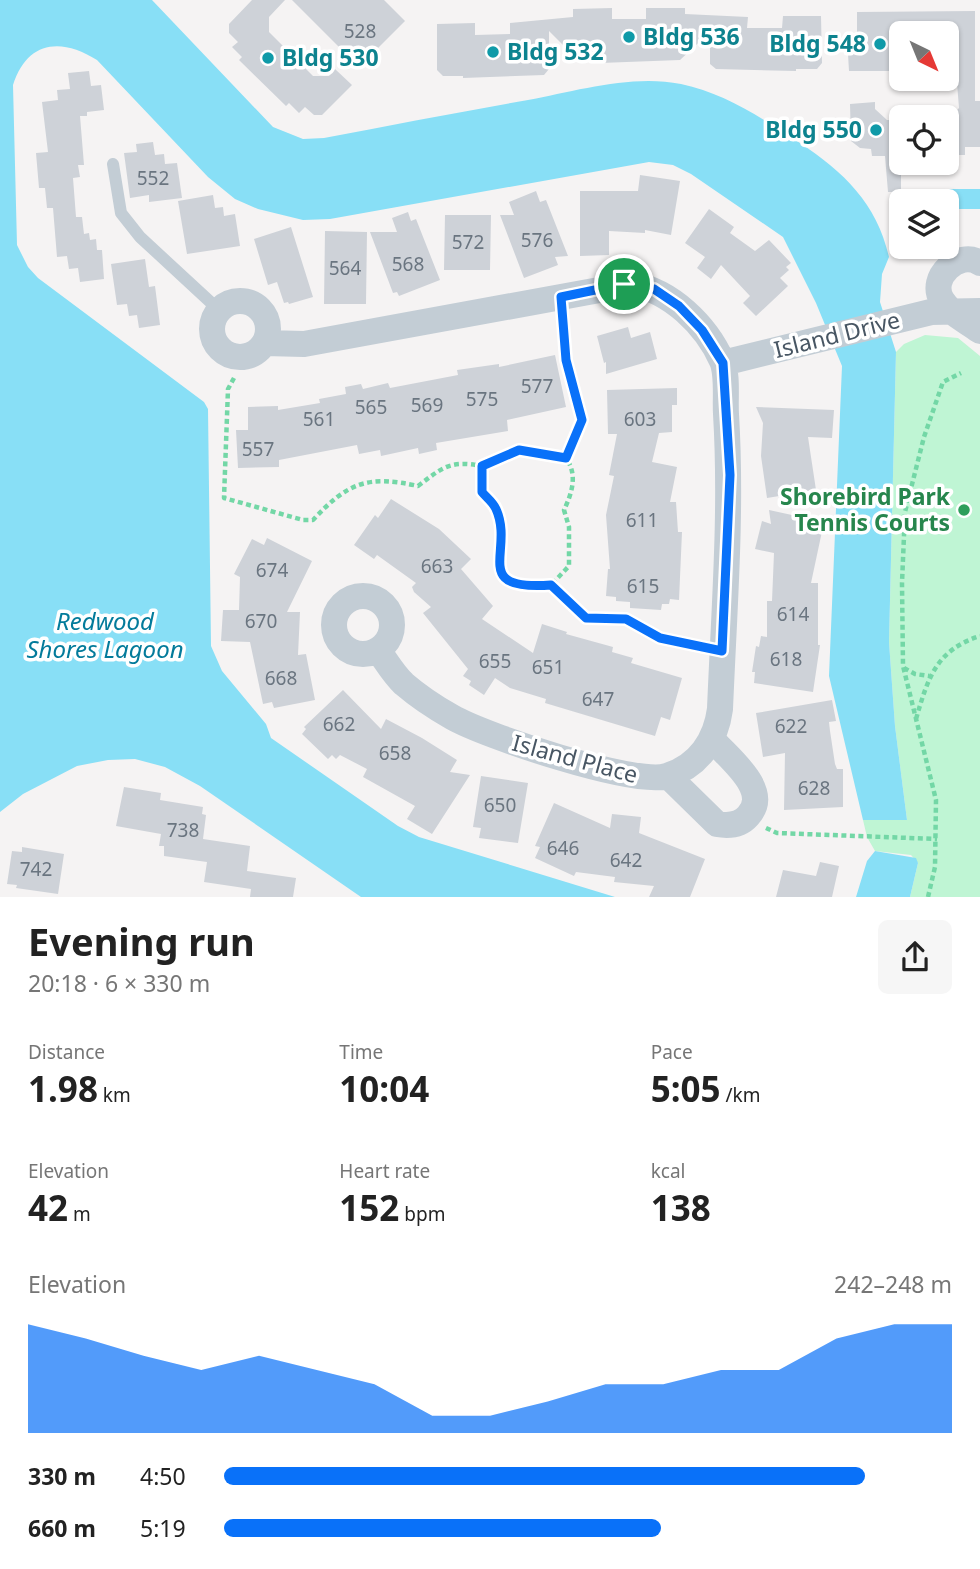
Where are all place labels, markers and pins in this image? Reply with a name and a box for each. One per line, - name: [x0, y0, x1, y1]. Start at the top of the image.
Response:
- place label: Bldg 536: [643, 20, 740, 52]
- place label: Bldg 548: [769, 27, 866, 59]
- marker: Bldg 536: [621, 29, 637, 45]
- place label: Bldg 532: [507, 35, 604, 67]
- marker: Bldg 548: [872, 36, 888, 52]
- place label: Bldg 530: [282, 41, 379, 73]
- marker: Bldg 532: [485, 44, 501, 60]
- marker: Bldg 530: [260, 50, 276, 66]
- place label: Bldg 550: [765, 113, 862, 145]
- marker: Bldg 550: [868, 122, 884, 138]
- pin: [594, 254, 654, 314]
- place label: Shorebird Park Tennis Courts: [780, 480, 951, 538]
- marker: Shorebird Park Tennis Courts: [956, 502, 972, 518]

